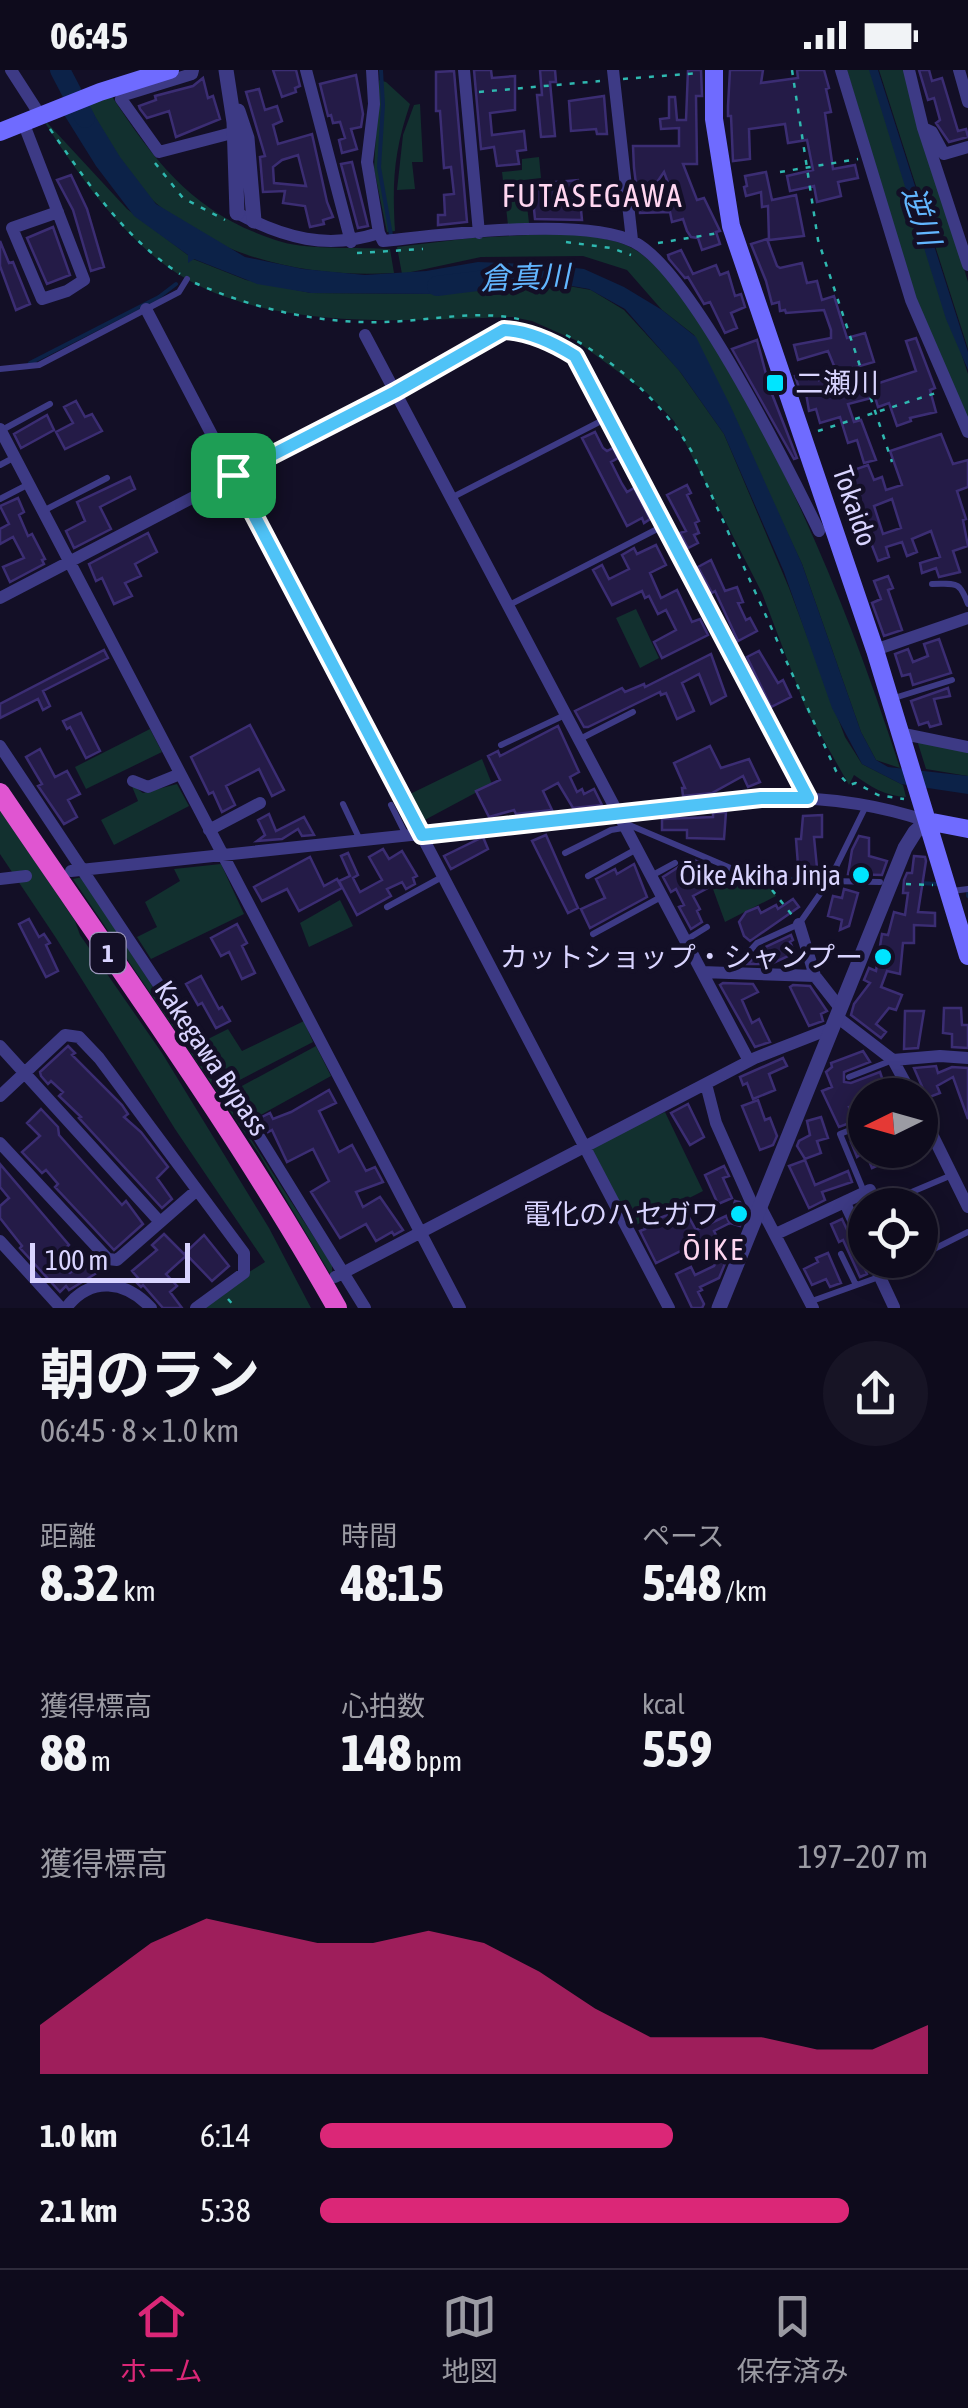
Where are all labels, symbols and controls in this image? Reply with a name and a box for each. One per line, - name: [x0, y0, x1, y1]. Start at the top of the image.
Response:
- text: 06:45: [50, 14, 128, 57]
- district label: FUTASEGAWA: [502, 177, 684, 214]
- water label: 逆川: [897, 182, 948, 252]
- water label: 倉真川: [479, 258, 574, 296]
- place label: 二瀬川: [795, 367, 879, 399]
- marker: 二瀬川: [764, 372, 786, 394]
- pin: [191, 433, 276, 518]
- icon: arrive: [206, 448, 261, 503]
- street label: Tokaido: [827, 462, 883, 550]
- place label: Ōike Akiha Jinja: [679, 859, 841, 891]
- marker: Ōike Akiha Jinja: [850, 864, 872, 886]
- road number: 1: [90, 933, 126, 973]
- place label: カットショップ・シャンプー: [500, 941, 863, 973]
- marker: カットショップ・シャンプー: [872, 946, 894, 968]
- street label: Kakegawa Bypass: [149, 975, 275, 1141]
- north arrow: [848, 1078, 938, 1168]
- map controls: [848, 1078, 938, 1278]
- button: locate: [848, 1188, 938, 1278]
- place label: 電化のハセガワ: [523, 1198, 719, 1230]
- marker: 電化のハセガワ: [728, 1203, 750, 1225]
- district label: ŌIKE: [683, 1232, 745, 1266]
- scale bar: [30, 1238, 190, 1282]
- text: 100 m: [45, 1244, 108, 1276]
- button: share: [823, 1341, 928, 1446]
- text: 朝のラン: [40, 1343, 260, 1406]
- text: 06:45 · 8 × 1.0 km: [40, 1412, 239, 1449]
- text: 距離: [40, 1520, 96, 1552]
- text: 時間: [341, 1520, 397, 1552]
- text: ペース: [642, 1520, 725, 1552]
- text: 8.32: [40, 1554, 119, 1612]
- text: 48:15: [341, 1554, 444, 1612]
- text: 5:48: [642, 1554, 721, 1612]
- text: km: [119, 1575, 156, 1607]
- text: /km: [721, 1575, 767, 1607]
- text: kcal: [642, 1688, 685, 1720]
- text: 獲得標高: [40, 1690, 152, 1722]
- text: 心拍数: [341, 1690, 425, 1722]
- text: 559: [642, 1720, 713, 1778]
- text: 88: [40, 1724, 87, 1782]
- text: 148: [341, 1724, 412, 1782]
- text: m: [87, 1745, 111, 1777]
- text: bpm: [412, 1745, 462, 1777]
- text: 197–207 m: [798, 1838, 928, 1875]
- text: 獲得標高: [40, 1845, 168, 1882]
- text: 1.0 km: [40, 2117, 117, 2154]
- text: 6:14: [200, 2117, 251, 2154]
- text: 2.1 km: [40, 2192, 117, 2229]
- text: 5:38: [200, 2192, 251, 2229]
- tab: ホーム: [119, 2289, 203, 2389]
- tab: 地図: [442, 2289, 498, 2389]
- tab: 保存済み: [736, 2289, 849, 2389]

